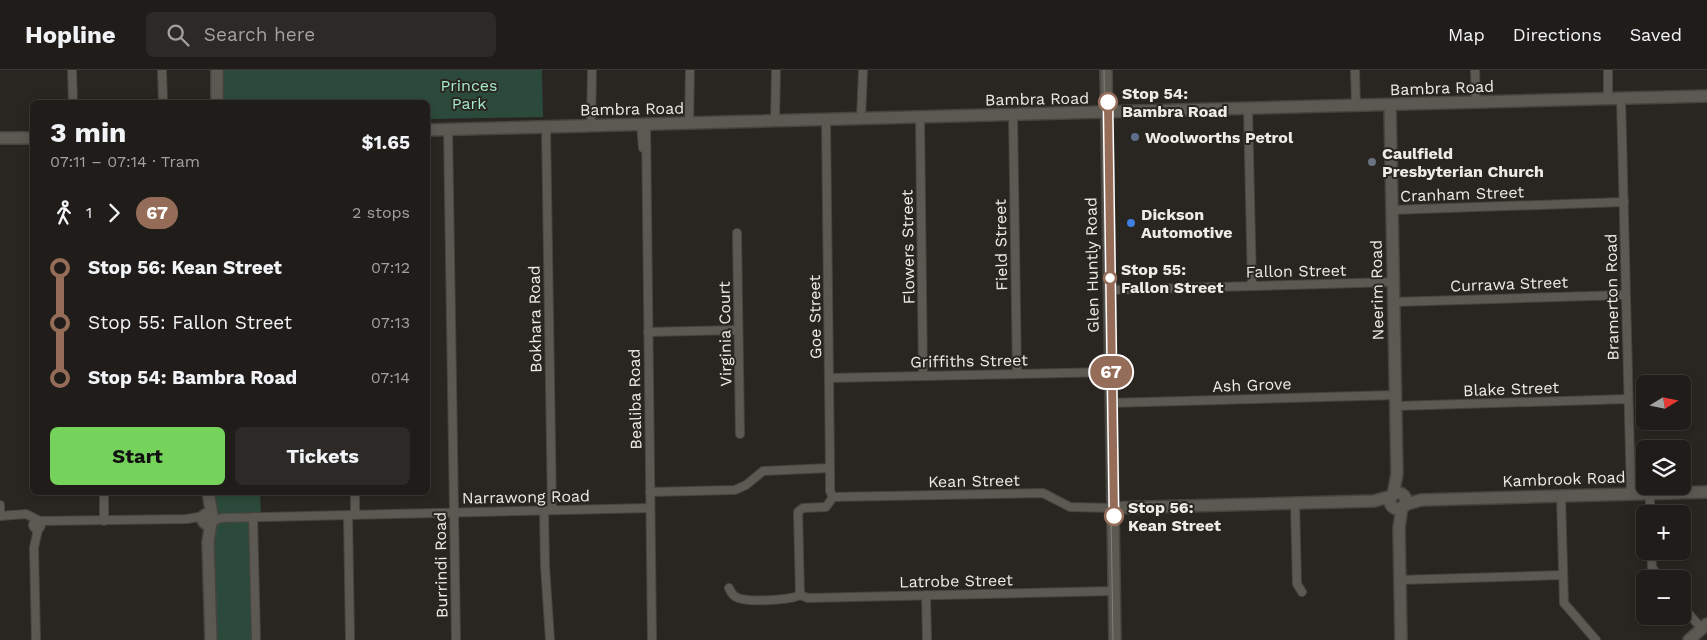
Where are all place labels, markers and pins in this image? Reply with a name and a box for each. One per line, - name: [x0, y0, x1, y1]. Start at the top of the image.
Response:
- place label: Stop 54: Bambra Road: [1122, 84, 1227, 121]
- marker: Stop 54: Bambra Road: [1098, 92, 1118, 112]
- place label: Woolworths Petrol: [1145, 128, 1294, 147]
- marker: Woolworths Petrol: [1129, 131, 1141, 143]
- place label: Caulfield Presbyterian Church: [1382, 144, 1544, 181]
- marker: Caulfield Presbyterian Church: [1366, 156, 1378, 168]
- place label: Dickson Automotive: [1141, 205, 1233, 242]
- marker: Dickson Automotive: [1125, 217, 1137, 229]
- place label: Stop 55: Fallon Street: [1121, 260, 1223, 297]
- marker: Stop 55: Fallon Street: [1103, 271, 1117, 285]
- place label: Stop 56: Kean Street: [1128, 498, 1221, 535]
- marker: Stop 56: Kean Street: [1104, 506, 1124, 526]

